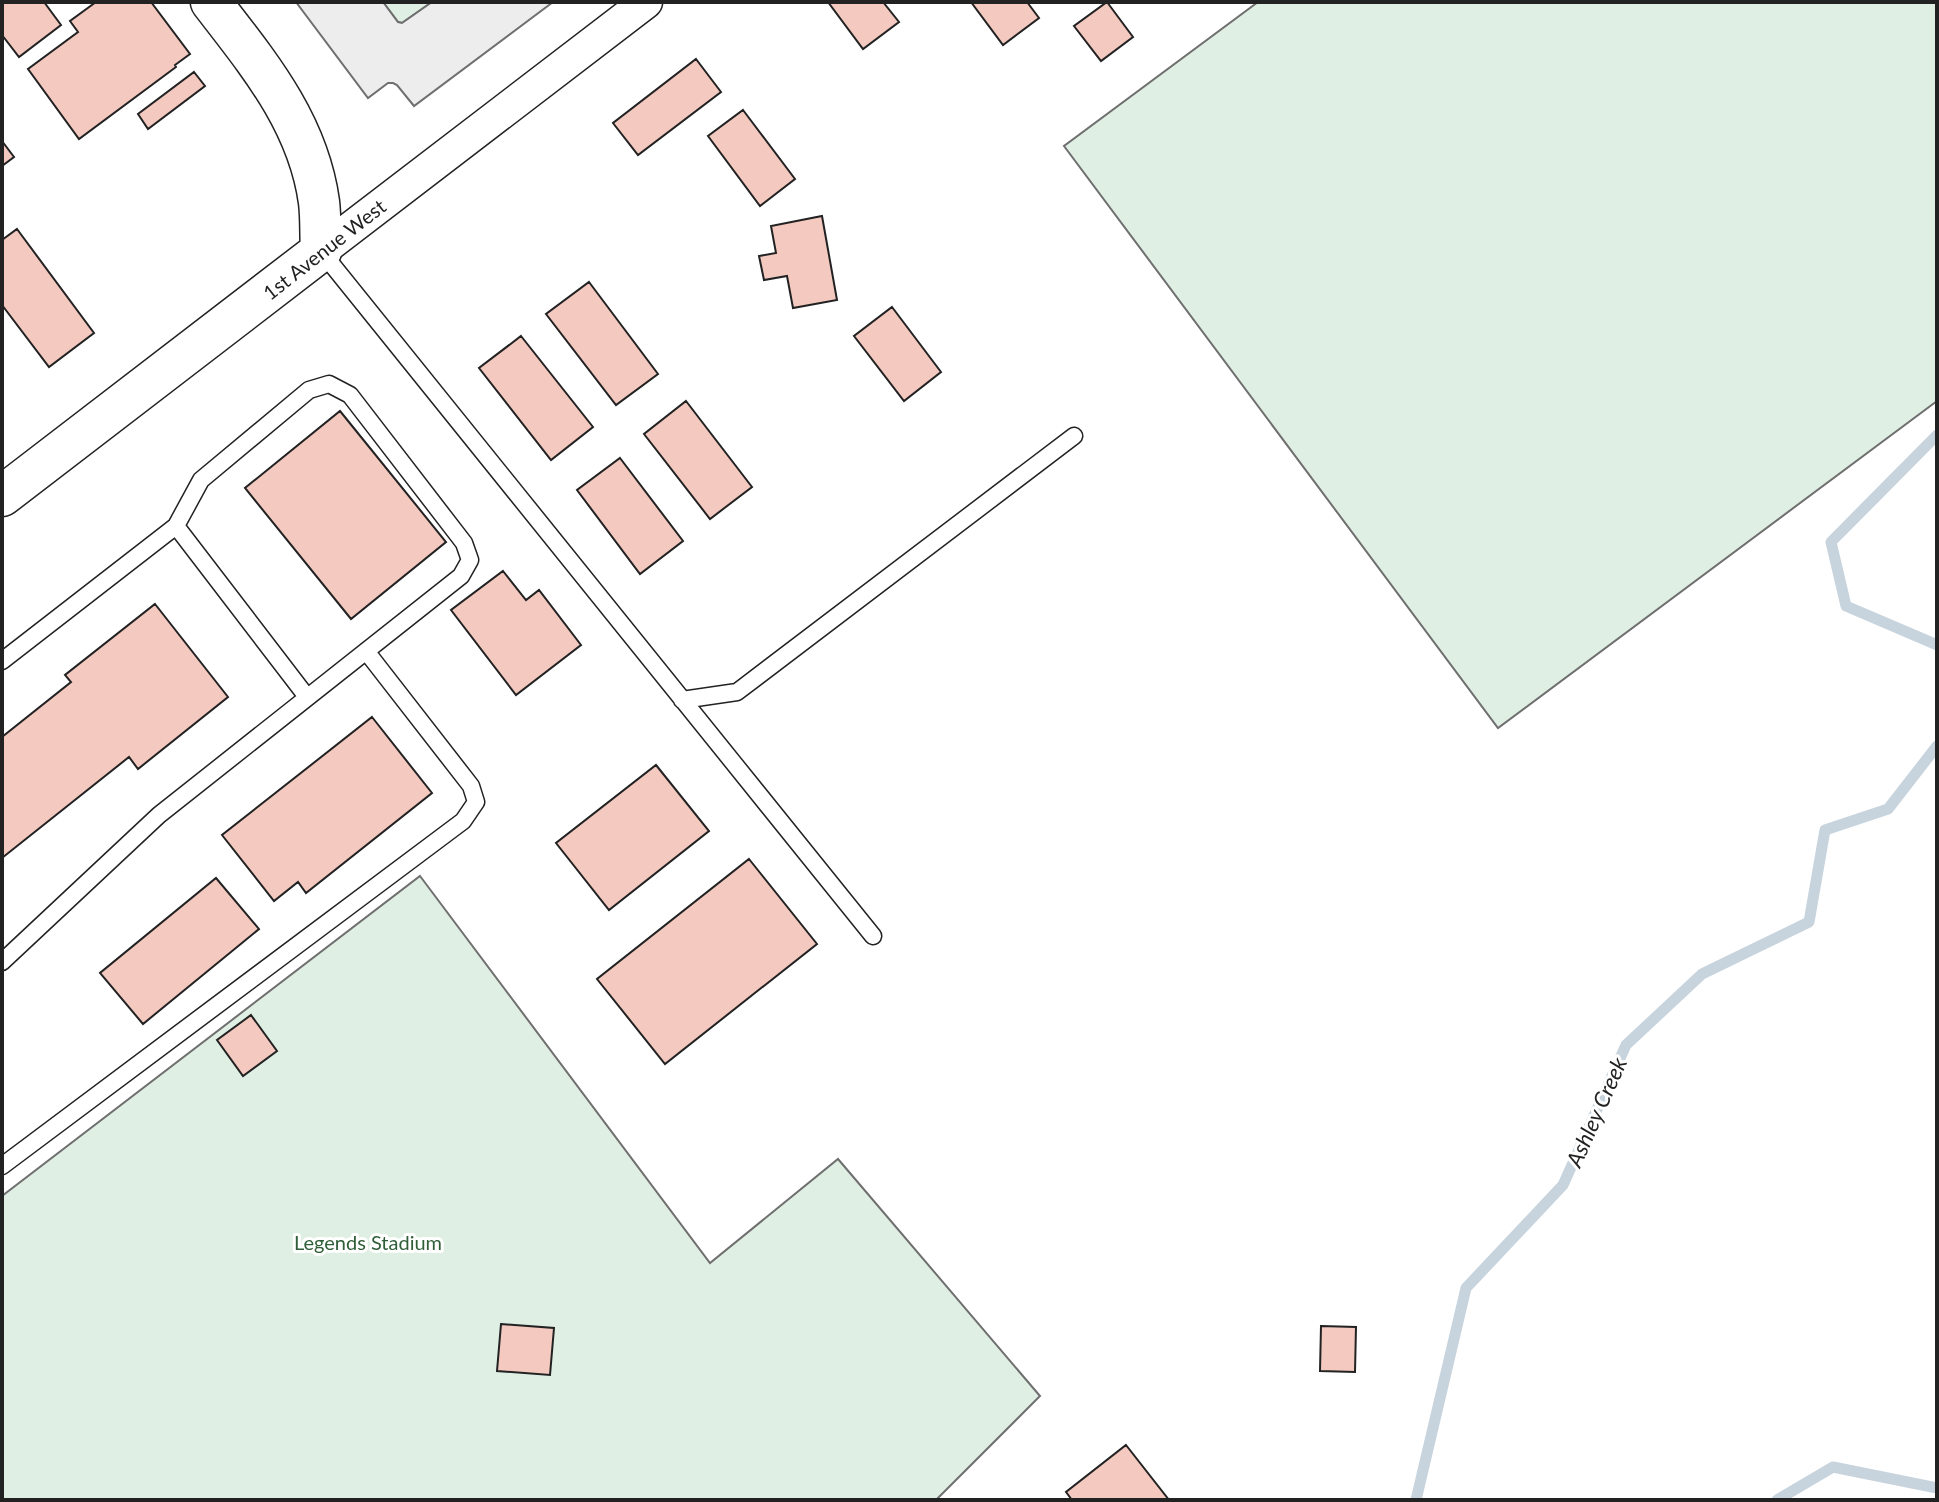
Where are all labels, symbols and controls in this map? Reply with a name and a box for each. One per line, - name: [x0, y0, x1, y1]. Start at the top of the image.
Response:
- street label: 1st Avenue West: [258, 194, 390, 304]
- water label: Ashley Creek: [1559, 1053, 1632, 1172]
- park label: Legends Stadium: [294, 1230, 442, 1254]

